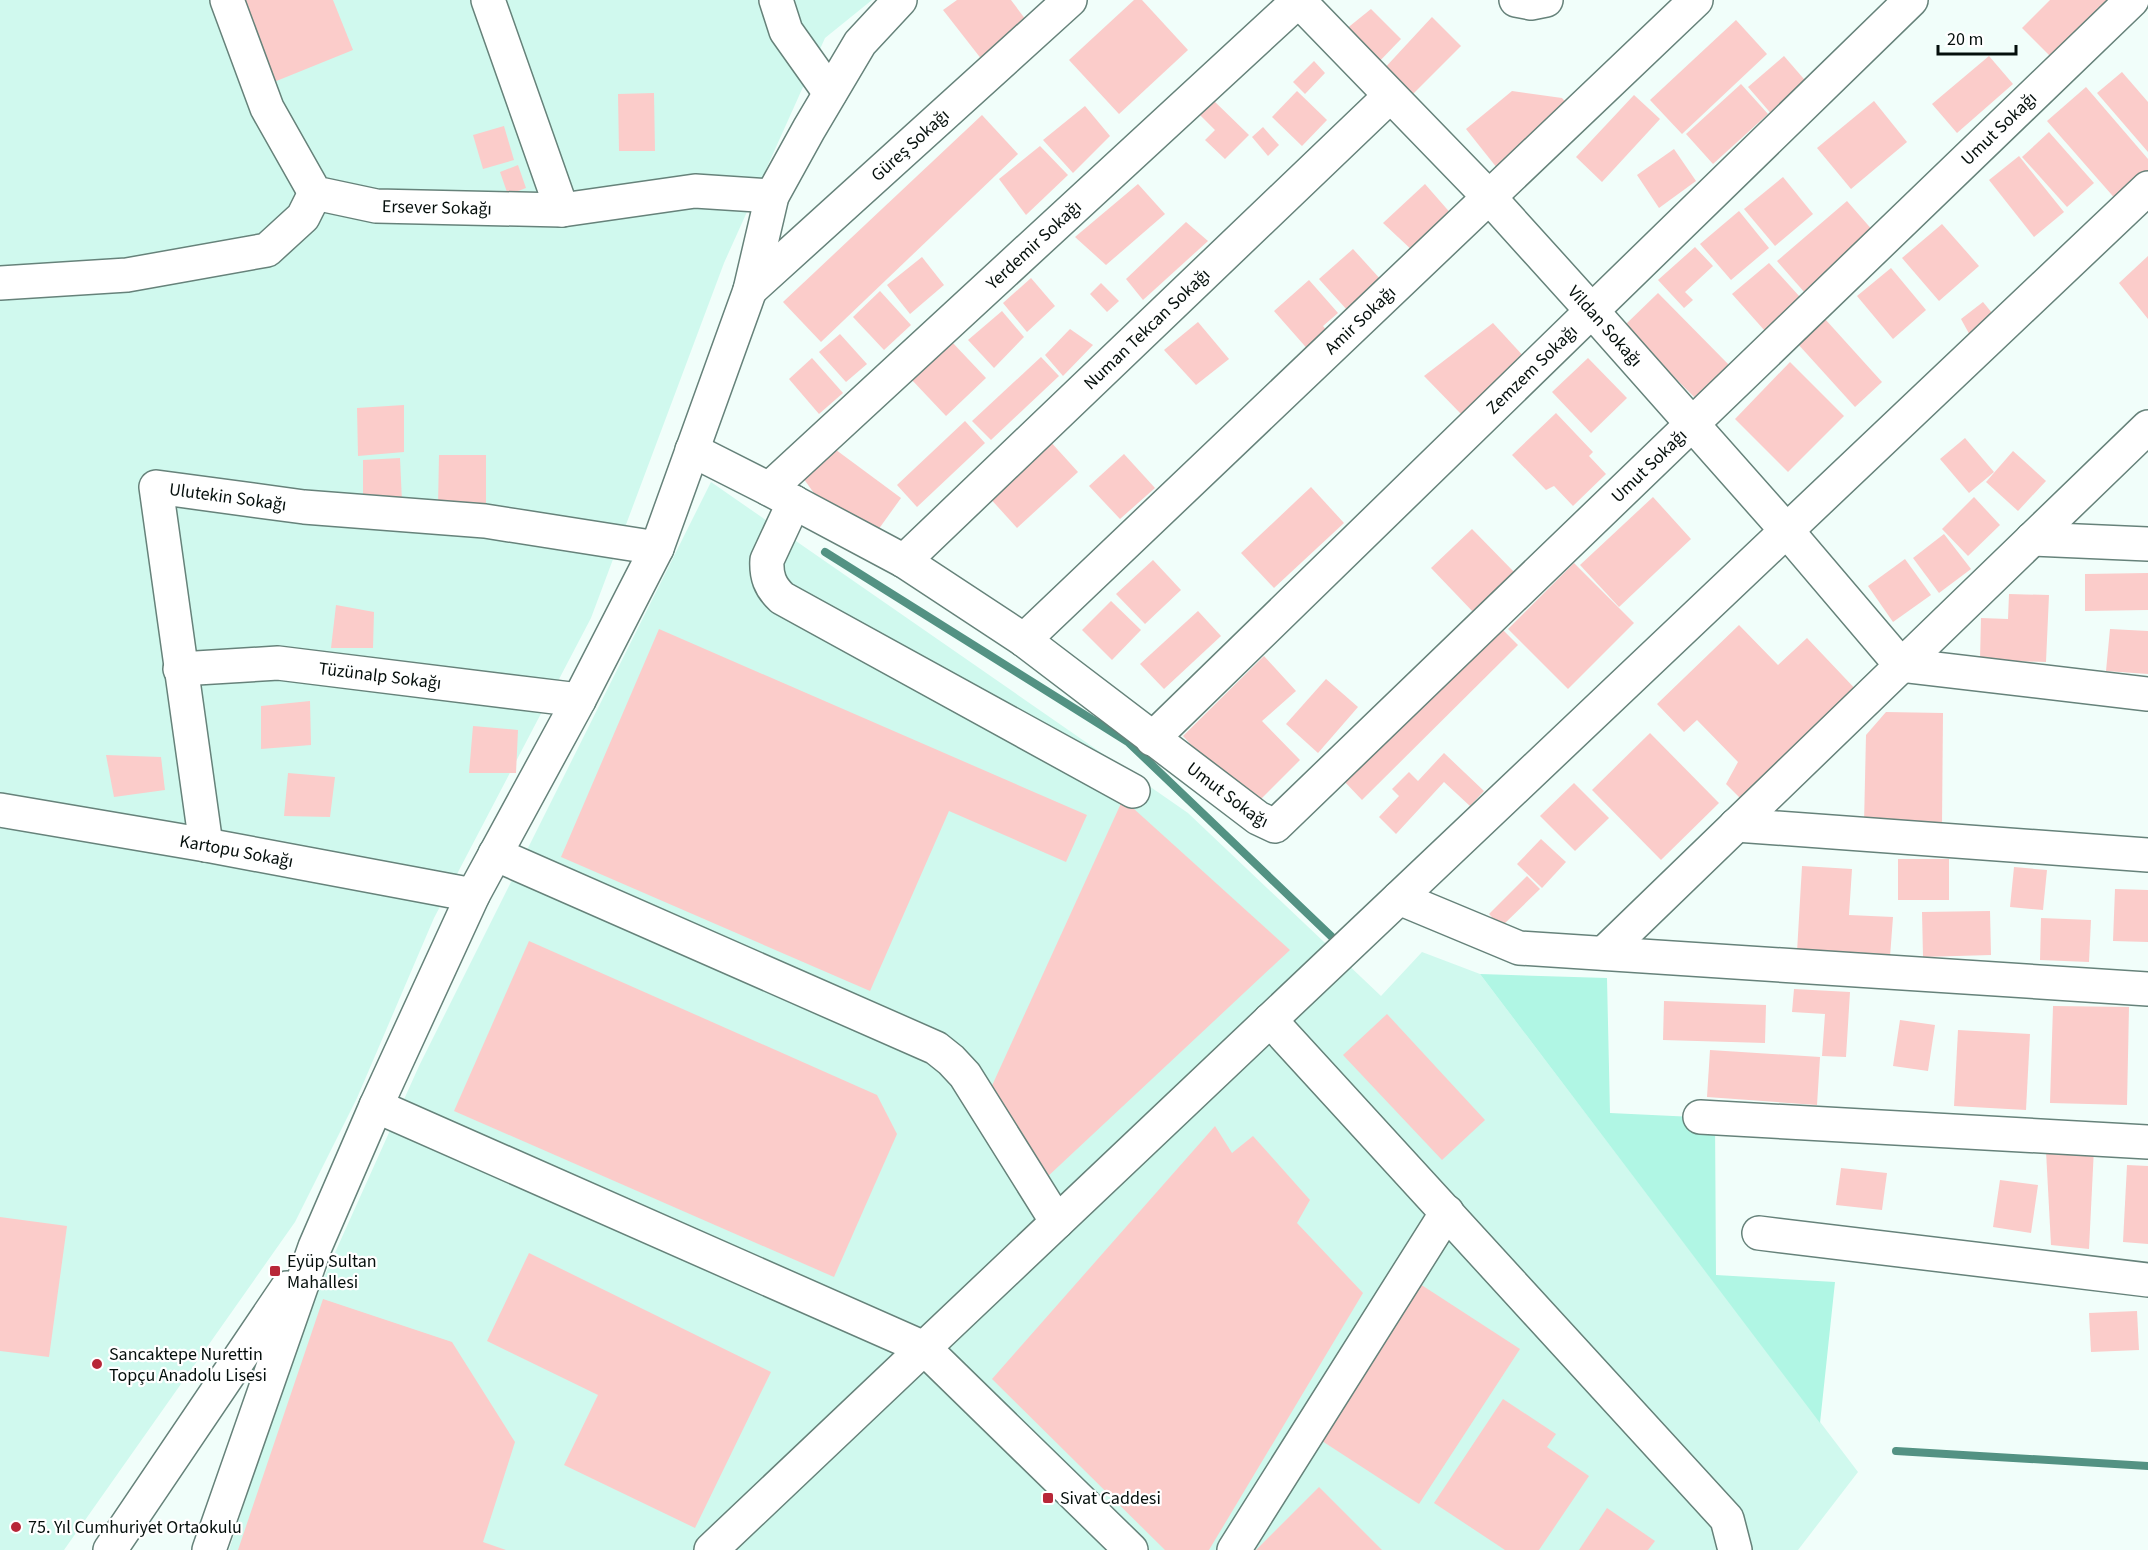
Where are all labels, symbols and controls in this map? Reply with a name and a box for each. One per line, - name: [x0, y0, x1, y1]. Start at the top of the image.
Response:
- scale bar: [1938, 18, 2016, 56]
- text: 20 m: [1947, 27, 1983, 52]
- street label: Umut Sokağı: [1956, 86, 2043, 171]
- street label: Güreş Sokağı: [866, 103, 955, 187]
- street label: Ersever Sokağı: [381, 194, 492, 221]
- street label: Yerdemir Sokağı: [980, 195, 1087, 296]
- street label: Numan Tekcan Sokağı: [1078, 263, 1216, 396]
- street label: Amir Sokağı: [1319, 280, 1401, 360]
- street label: Vildan Sokağı: [1562, 280, 1648, 373]
- street label: Zemzem Sokağı: [1481, 319, 1583, 420]
- street label: Umut Sokağı: [1606, 423, 1693, 509]
- street label: Ulutekin Sokağı: [167, 477, 288, 518]
- street label: Tüzünalp Sokağı: [317, 656, 443, 696]
- street label: Umut Sokağı: [1181, 756, 1273, 834]
- street label: Kartopu Sokağı: [177, 829, 295, 874]
- place label: Eyüp Sultan Mahallesi: [287, 1249, 377, 1295]
- marker: Eyüp Sultan Mahallesi: [268, 1264, 282, 1278]
- place label: Sancaktepe Nurettin Topçu Anadolu Lisesi: [109, 1342, 267, 1388]
- marker: Sancaktepe Nurettin Topçu Anadolu Lisesi: [90, 1357, 104, 1371]
- place label: Sivat Caddesi: [1060, 1486, 1161, 1511]
- marker: Sivat Caddesi: [1041, 1491, 1055, 1505]
- place label: 75. Yıl Cumhuriyet Ortaokulu: [28, 1515, 242, 1540]
- marker: 75. Yıl Cumhuriyet Ortaokulu: [9, 1520, 23, 1534]

